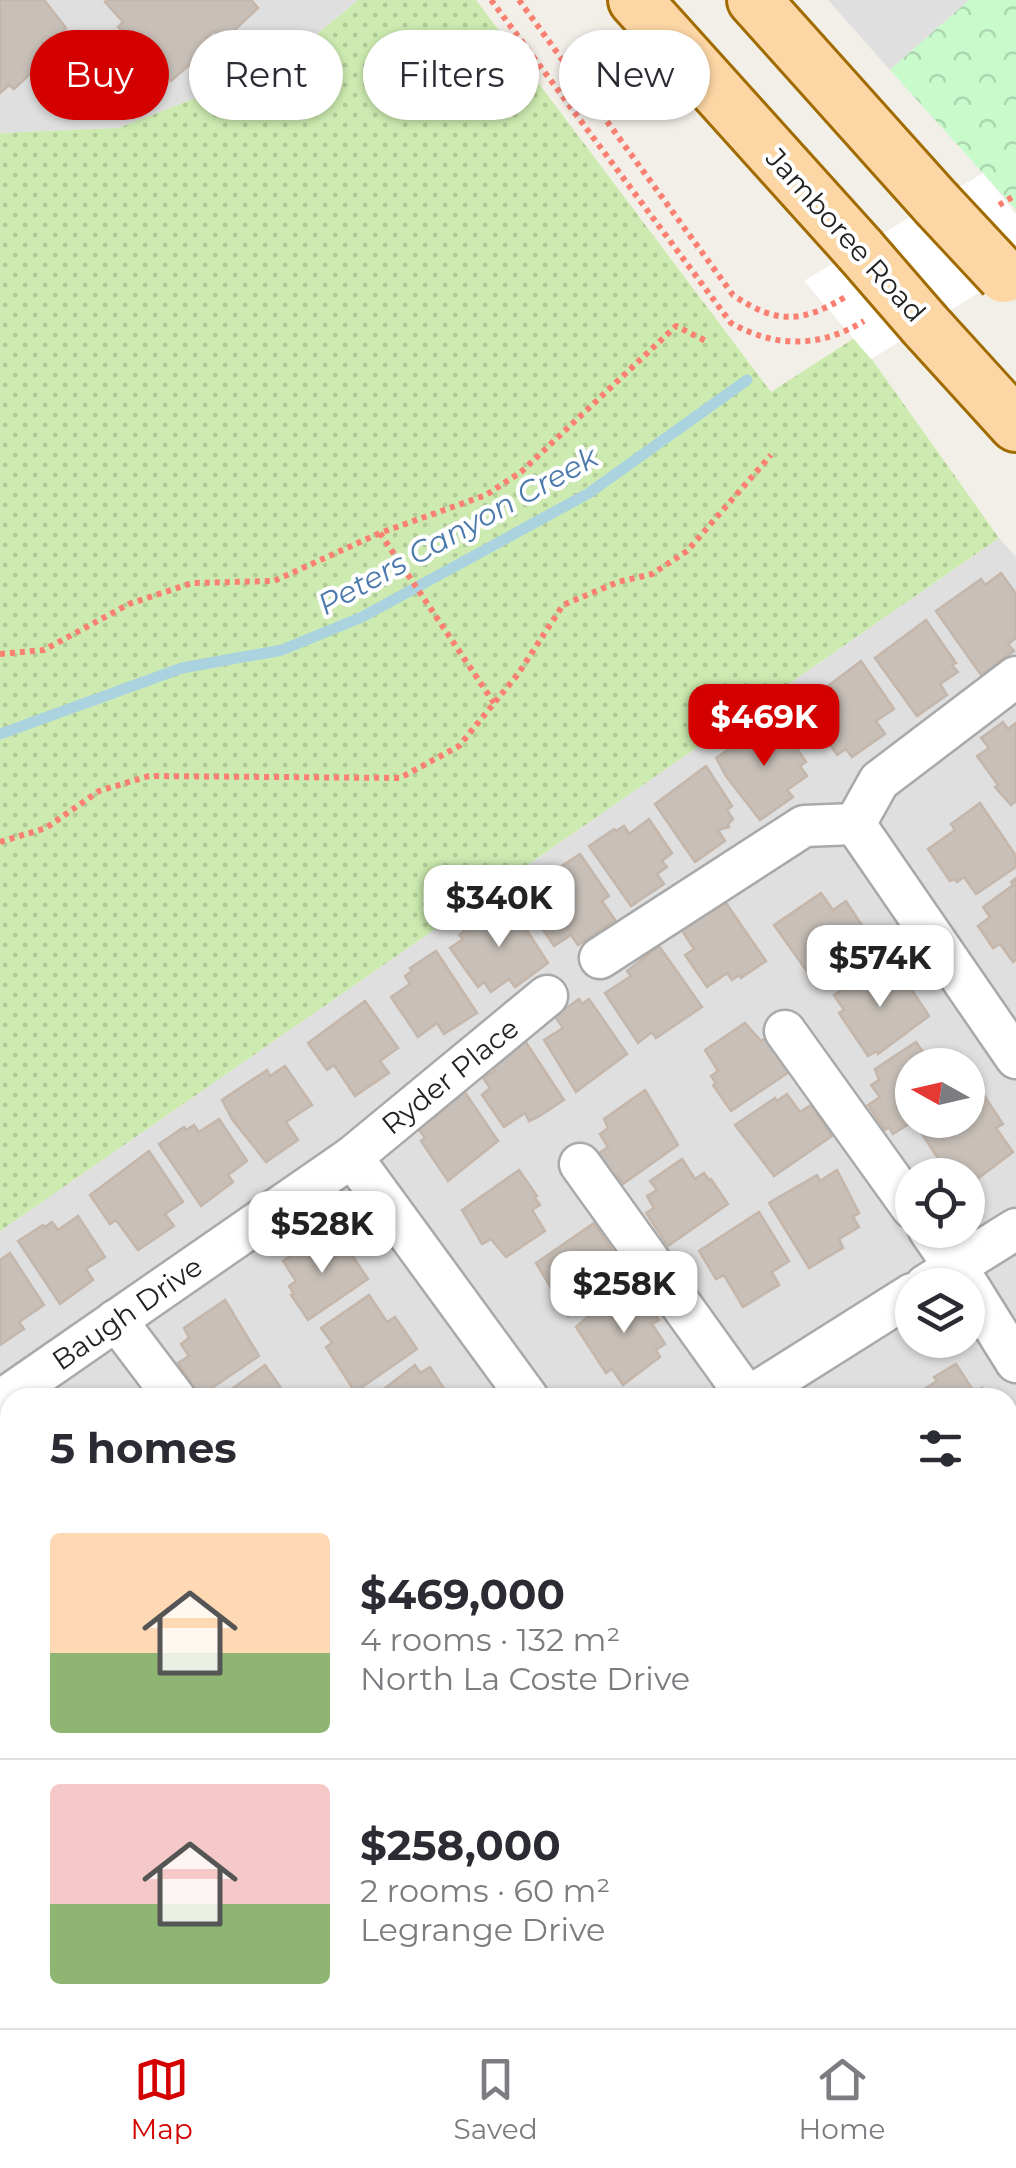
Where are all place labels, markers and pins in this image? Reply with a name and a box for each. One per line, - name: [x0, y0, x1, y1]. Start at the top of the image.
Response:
- pin: $469K: [694, 684, 834, 769]
- pin: $340K: [429, 865, 569, 950]
- pin: $574K: [810, 925, 950, 1010]
- pin: $528K: [252, 1191, 392, 1276]
- pin: $258K: [554, 1251, 694, 1336]

